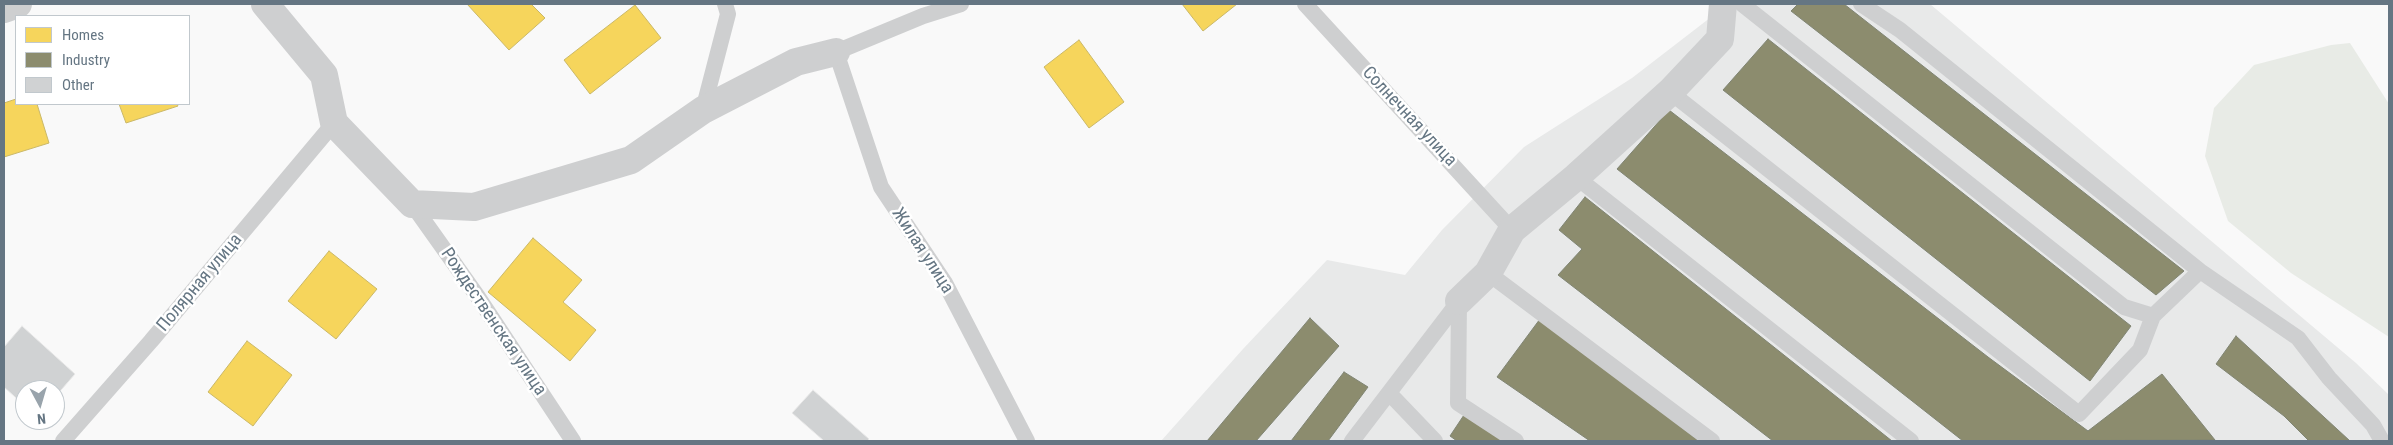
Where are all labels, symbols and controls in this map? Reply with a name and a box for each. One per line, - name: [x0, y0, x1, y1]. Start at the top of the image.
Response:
- legend: [15, 15, 190, 105]
- text: Homes: [62, 26, 104, 44]
- text: Industry: [62, 51, 110, 69]
- street label: Солнечная улица: [1357, 63, 1461, 171]
- text: Other: [62, 76, 94, 94]
- street label: Жилая улица: [886, 204, 958, 298]
- street label: Полярная улица: [153, 230, 247, 336]
- street label: Рождественская улица: [436, 244, 550, 400]
- north arrow: [15, 380, 65, 430]
- text: N: [36, 411, 47, 427]

